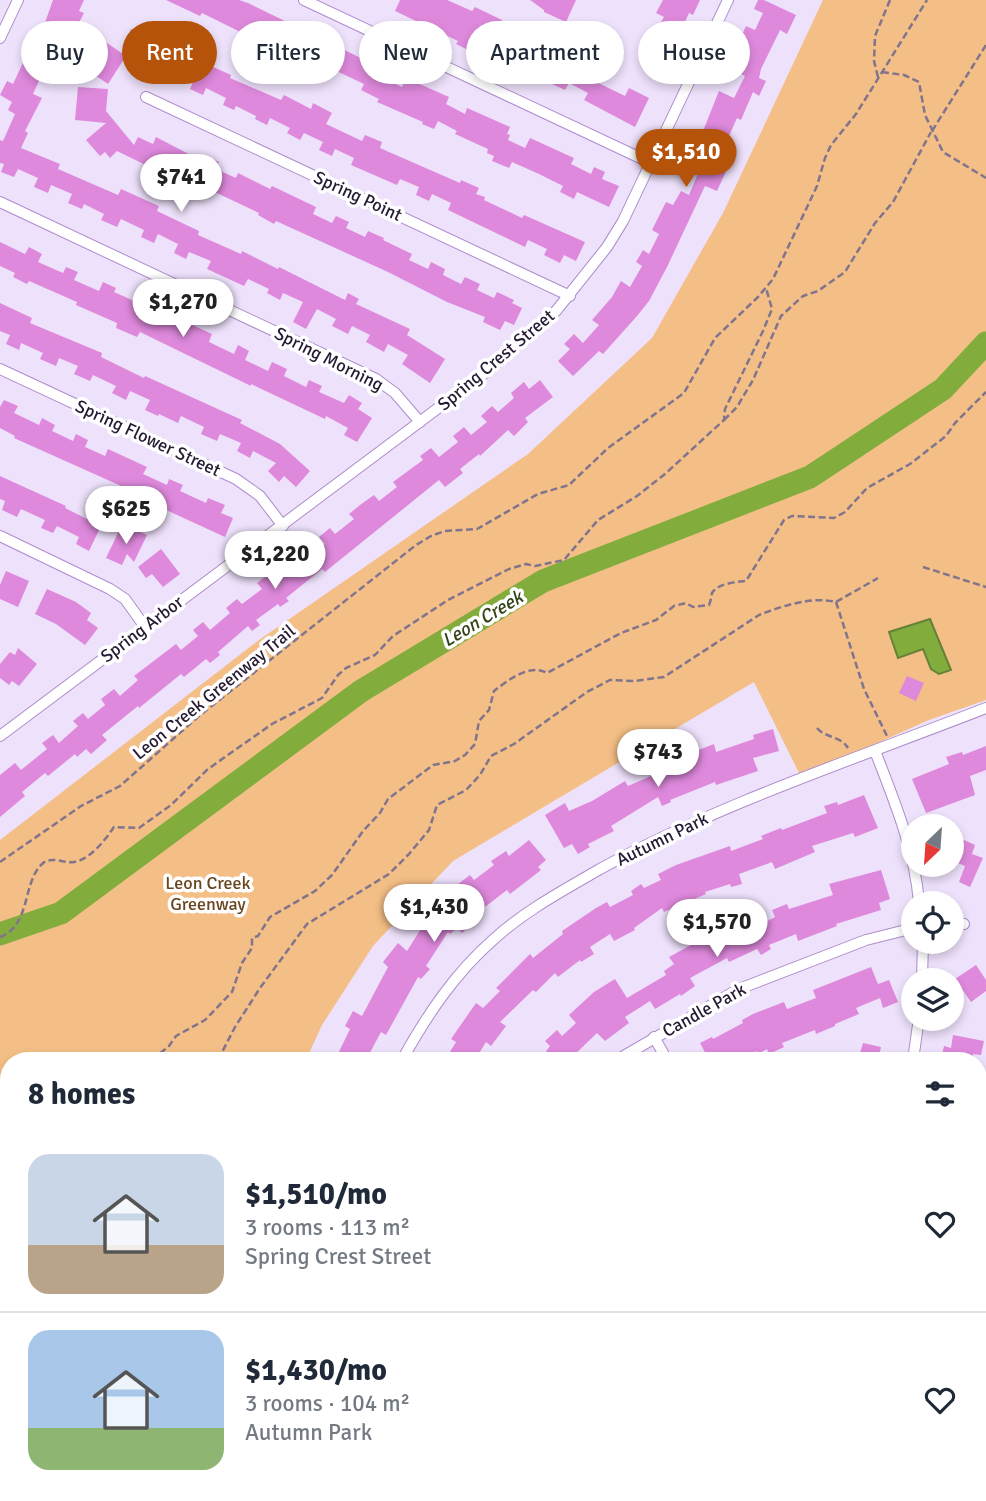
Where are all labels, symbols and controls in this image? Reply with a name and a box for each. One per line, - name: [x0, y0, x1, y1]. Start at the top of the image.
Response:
- chip: Buy: [21, 21, 108, 84]
- chip: Rent: [122, 21, 217, 84]
- chip: Filters: [231, 21, 345, 84]
- chip: New: [359, 21, 452, 84]
- chip: Apartment: [466, 21, 624, 84]
- chip: House: [638, 21, 750, 84]
- pin: $1,510: [629, 130, 743, 189]
- text: $1,510: [652, 137, 720, 166]
- pin: $741: [140, 154, 222, 214]
- text: $741: [156, 162, 206, 191]
- street label: Spring Point: [310, 166, 406, 226]
- pin: $1,270: [126, 280, 240, 339]
- text: $1,270: [149, 287, 217, 316]
- street label: Spring Crest Street: [433, 305, 559, 415]
- street label: Spring Morning: [271, 322, 387, 396]
- street label: Spring Flower Street: [72, 395, 224, 481]
- pin: $625: [85, 486, 167, 546]
- text: $625: [101, 494, 151, 523]
- pin: $1,220: [218, 532, 332, 591]
- text: $1,220: [241, 539, 309, 568]
- water label: Leon Creek: [438, 585, 529, 652]
- street label: Spring Arbor: [96, 591, 188, 667]
- street label: Leon Creek Greenway Trail: [128, 620, 300, 764]
- pin: $743: [617, 730, 699, 789]
- text: $743: [633, 737, 683, 766]
- street label: Autumn Park: [612, 807, 712, 871]
- north arrow: [901, 814, 964, 877]
- map controls: [901, 814, 964, 1031]
- park label: Leon Creek Greenway: [165, 872, 251, 915]
- pin: $1,430: [377, 884, 491, 944]
- button: locate: [901, 891, 964, 954]
- text: $1,430: [400, 892, 468, 921]
- pin: $1,570: [660, 900, 774, 959]
- text: $1,570: [683, 907, 751, 936]
- button: layers: [901, 968, 964, 1031]
- street label: Candle Park: [658, 978, 750, 1042]
- icon: filters: [921, 1075, 959, 1113]
- text: 8 homes: [28, 1076, 135, 1113]
- text: $1,510/mo: [245, 1176, 387, 1213]
- icon: home: [84, 1182, 168, 1266]
- icon: heart: [921, 1205, 959, 1243]
- text: 3 rooms · 113 m²: [245, 1213, 410, 1242]
- text: Spring Crest Street: [245, 1242, 431, 1271]
- text: $1,430/mo: [245, 1352, 387, 1389]
- icon: home: [84, 1358, 168, 1442]
- icon: heart: [921, 1381, 959, 1419]
- text: 3 rooms · 104 m²: [245, 1389, 410, 1418]
- text: Autumn Park: [245, 1418, 372, 1447]

